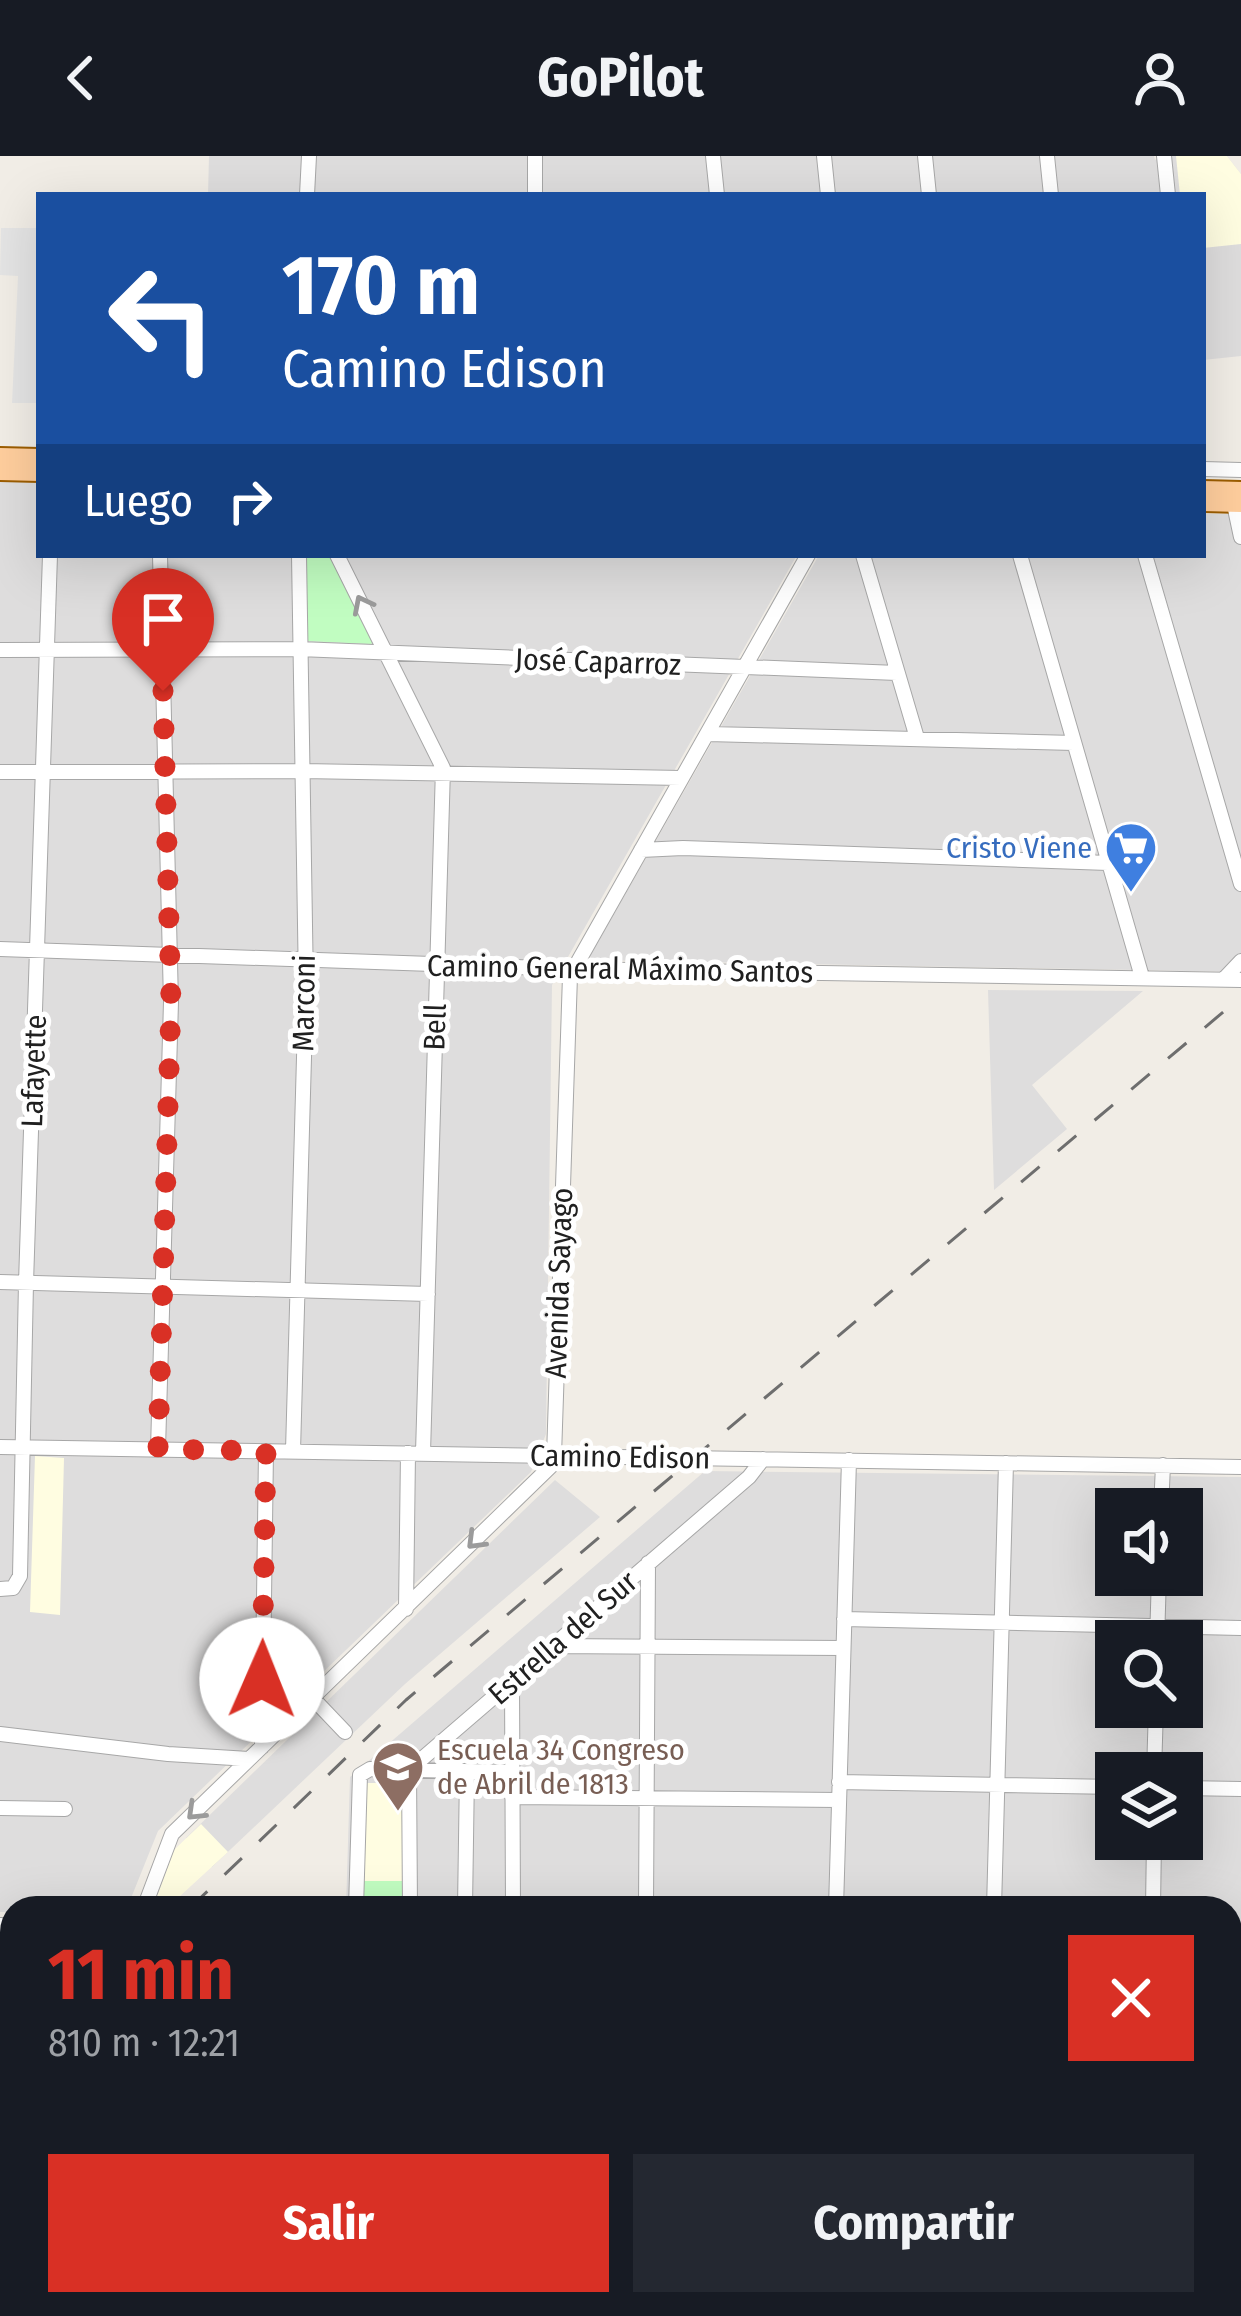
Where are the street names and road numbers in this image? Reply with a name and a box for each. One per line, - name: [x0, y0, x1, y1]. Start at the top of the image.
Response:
- street label: José Caparroz: [514, 641, 682, 683]
- street label: Camino General Máximo Santos: [426, 948, 814, 990]
- street label: Marconi: [285, 954, 323, 1052]
- street label: Bell: [416, 1003, 454, 1051]
- street label: Lafayette: [14, 1014, 54, 1128]
- street label: Avenida Sayago: [538, 1187, 580, 1379]
- street label: Camino Edison: [529, 1437, 711, 1477]
- street label: Estrella del Sur: [481, 1563, 645, 1712]

